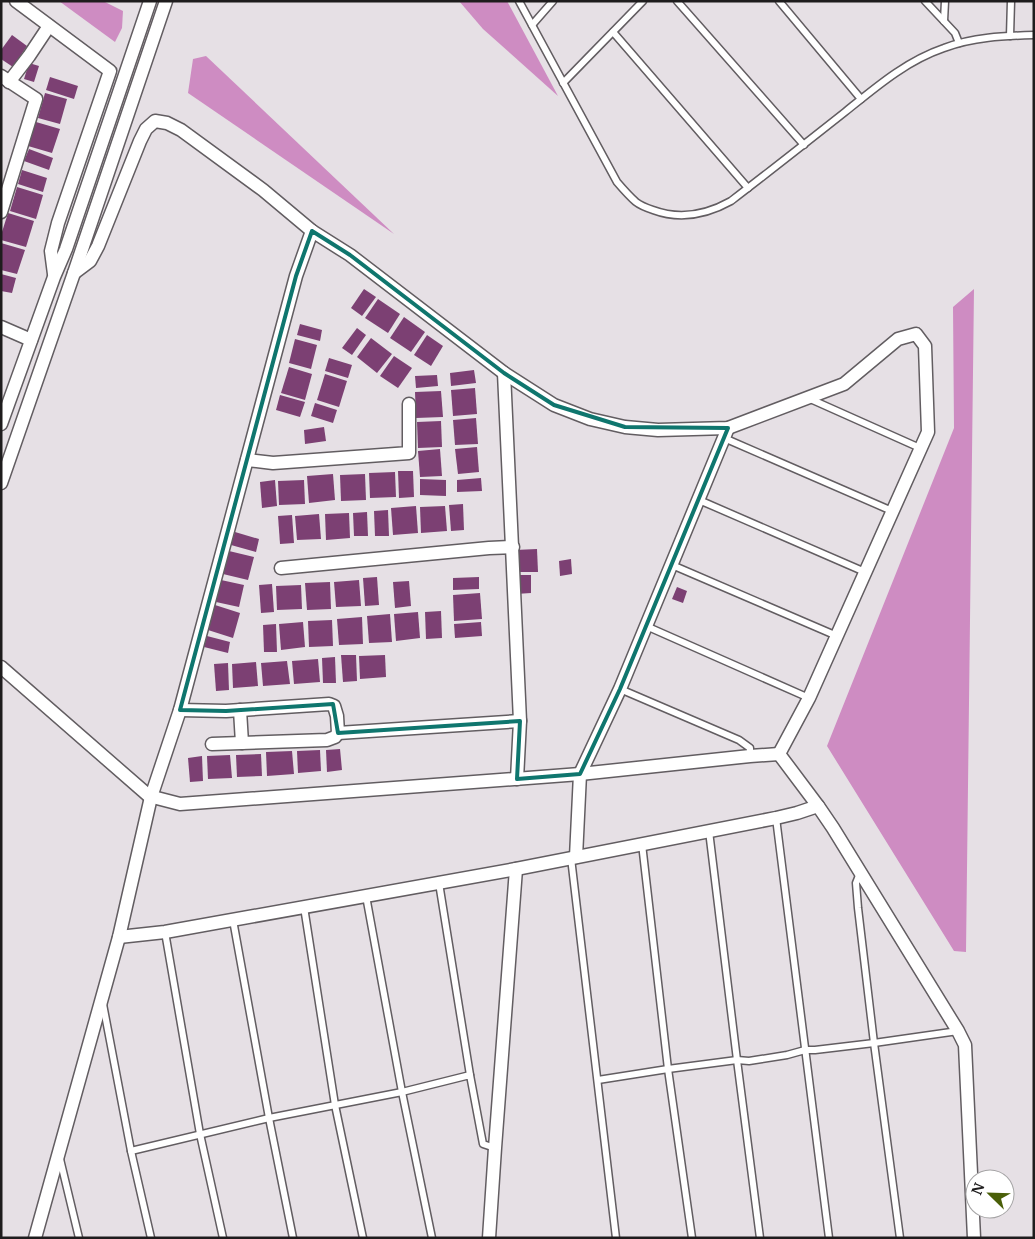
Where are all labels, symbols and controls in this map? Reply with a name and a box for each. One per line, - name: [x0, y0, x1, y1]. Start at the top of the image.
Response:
- north arrow: [965, 1169, 1015, 1219]
- text: N: [968, 1180, 988, 1198]

